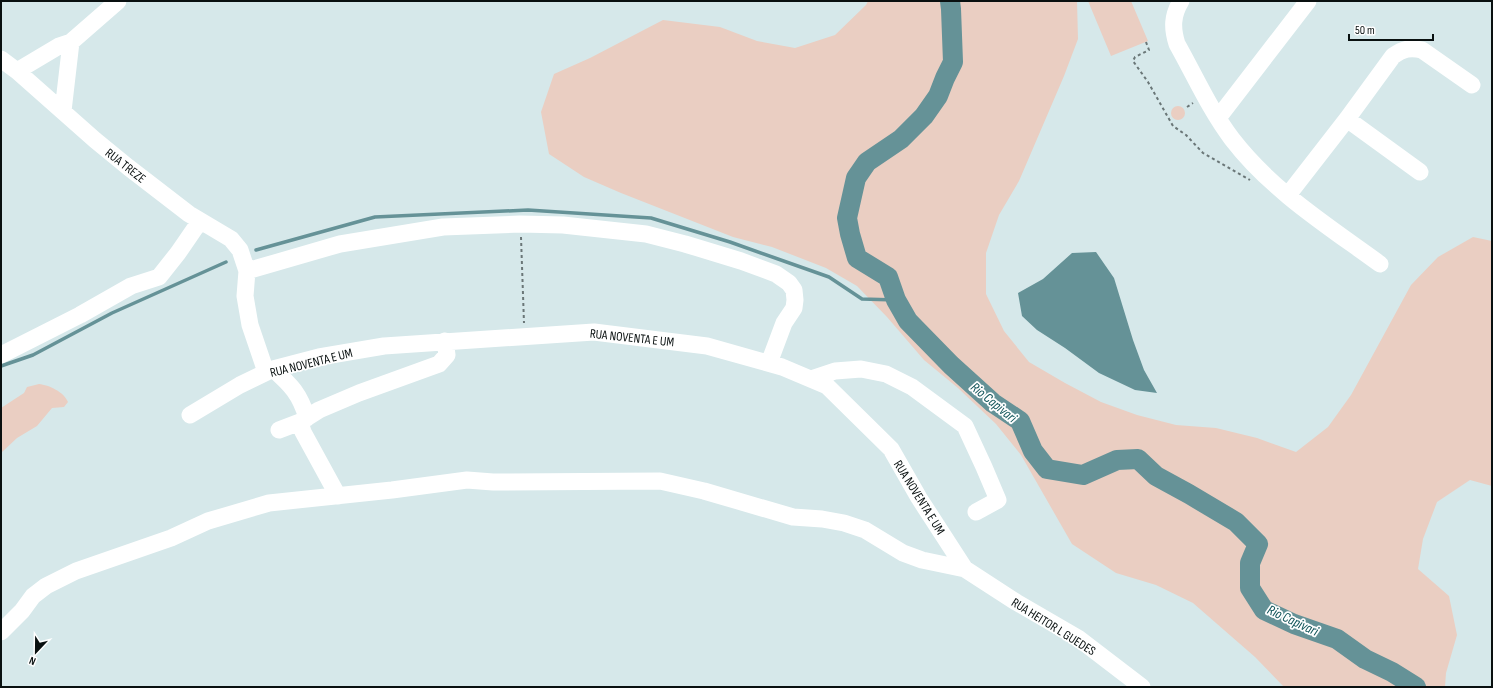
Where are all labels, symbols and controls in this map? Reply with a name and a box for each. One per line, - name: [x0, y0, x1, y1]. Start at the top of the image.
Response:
- scale bar: [1349, 16, 1433, 42]
- text: 50 m: [1355, 23, 1375, 38]
- street label: RUA TREZE: [102, 145, 149, 187]
- street label: RUA NOVENTA E UM: [589, 326, 675, 350]
- street label: RUA NOVENTA E UM: [268, 345, 355, 381]
- water label: Rio Capivari: [967, 379, 1021, 426]
- street label: RUA NOVENTA E UM: [890, 457, 949, 538]
- street label: RUA HEITOR L GUEDES: [1008, 594, 1099, 659]
- water label: Rio Capivari: [1264, 601, 1321, 640]
- north arrow: [16, 632, 56, 672]
- text: N: [27, 654, 38, 668]

